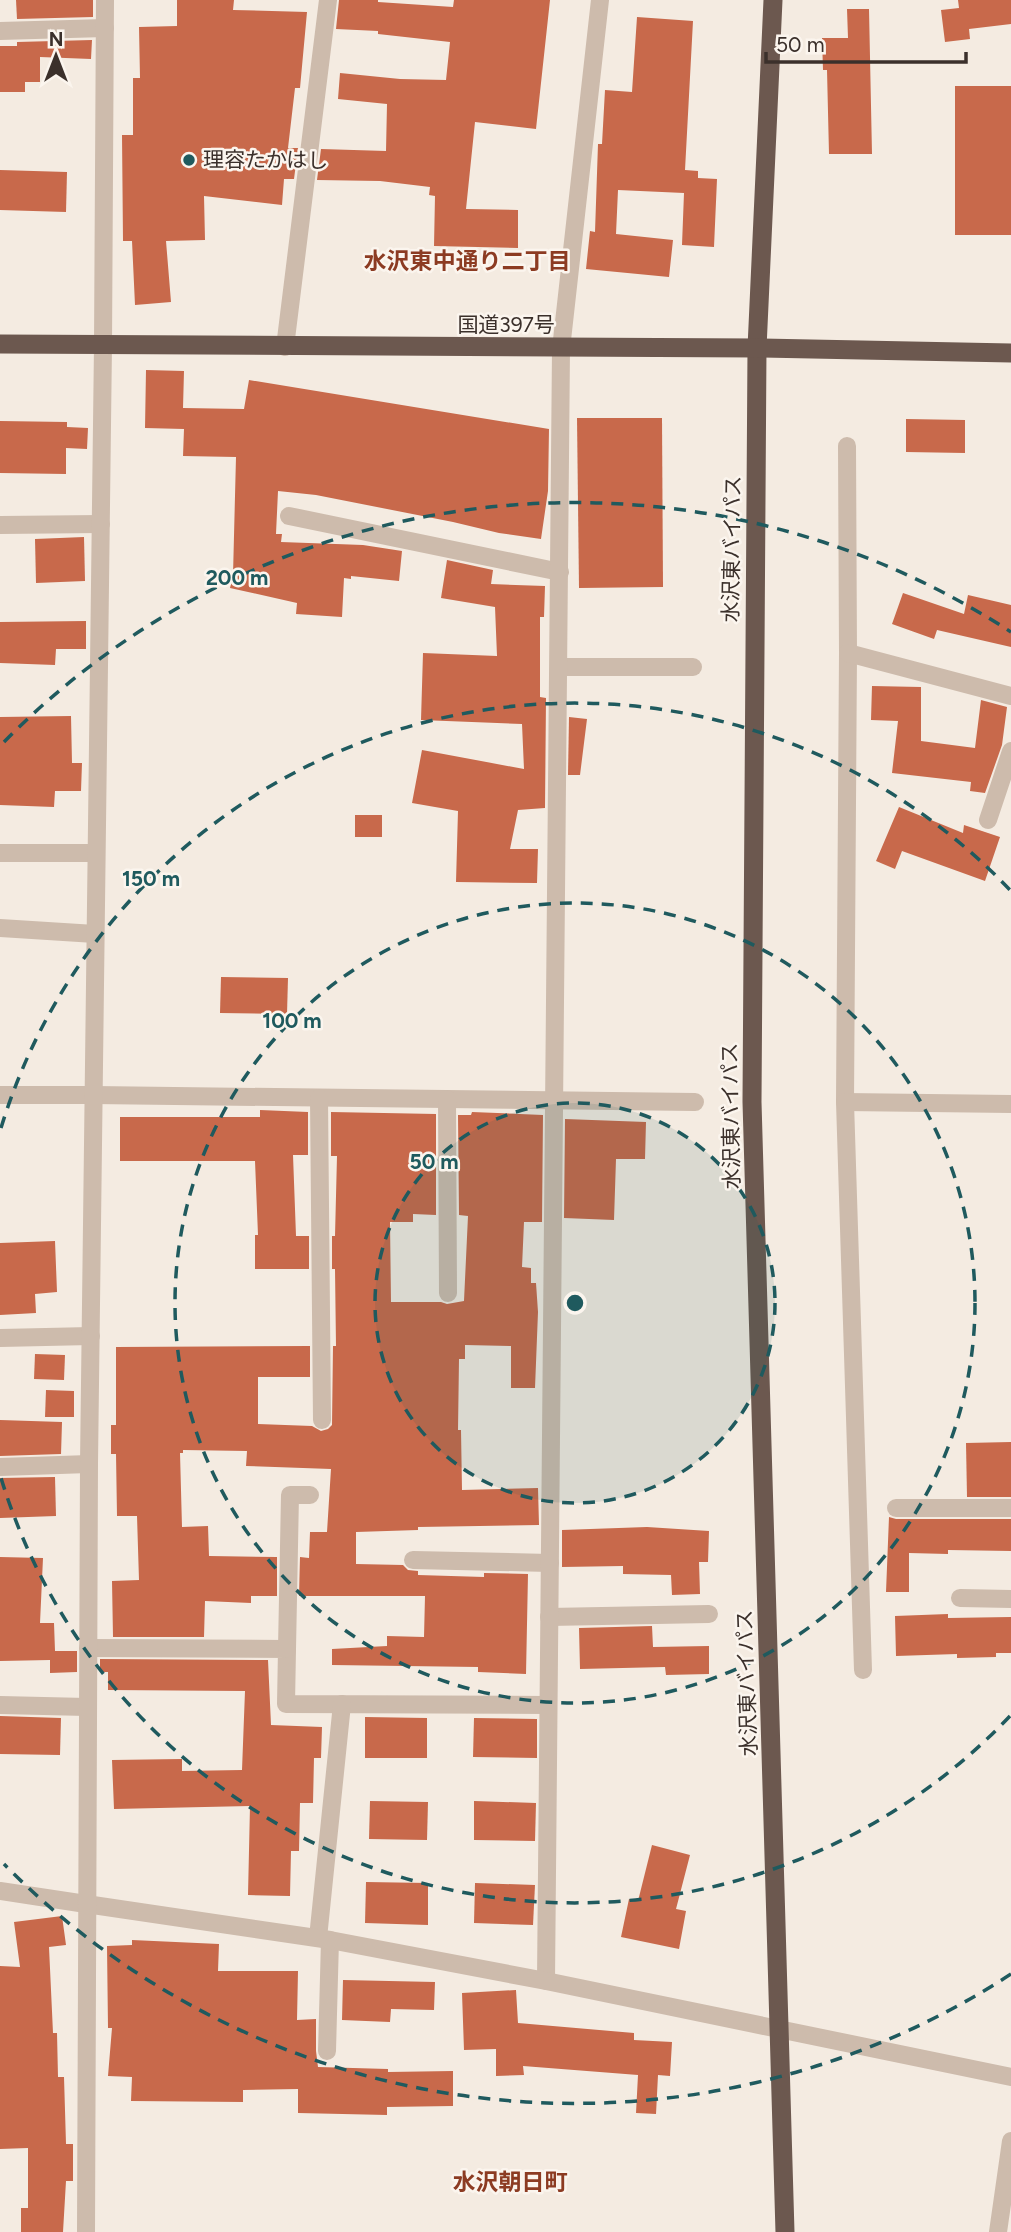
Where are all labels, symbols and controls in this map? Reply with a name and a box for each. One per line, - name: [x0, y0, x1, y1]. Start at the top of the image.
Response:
- north arrow: [21, 21, 91, 91]
- scale bar: [766, 21, 965, 65]
- text: N: [49, 28, 63, 51]
- text: 50 m: [776, 32, 825, 57]
- place label: 理容たかはし: [203, 147, 328, 172]
- marker: 理容たかはし: [181, 152, 197, 168]
- district label: 水沢東中通り二丁目: [364, 247, 571, 275]
- street label: 国道397号: [457, 312, 555, 337]
- street label: 水沢東バイパス: [718, 475, 745, 622]
- text: 200 m: [206, 565, 268, 590]
- text: 150 m: [122, 866, 180, 891]
- text: 100 m: [262, 1008, 322, 1033]
- street label: 水沢東バイパス: [717, 1043, 744, 1190]
- text: 50 m: [409, 1149, 459, 1174]
- centre of rings: [563, 1291, 587, 1315]
- street label: 水沢東バイパス: [731, 1609, 762, 1757]
- district label: 水沢朝日町: [453, 2168, 568, 2196]

